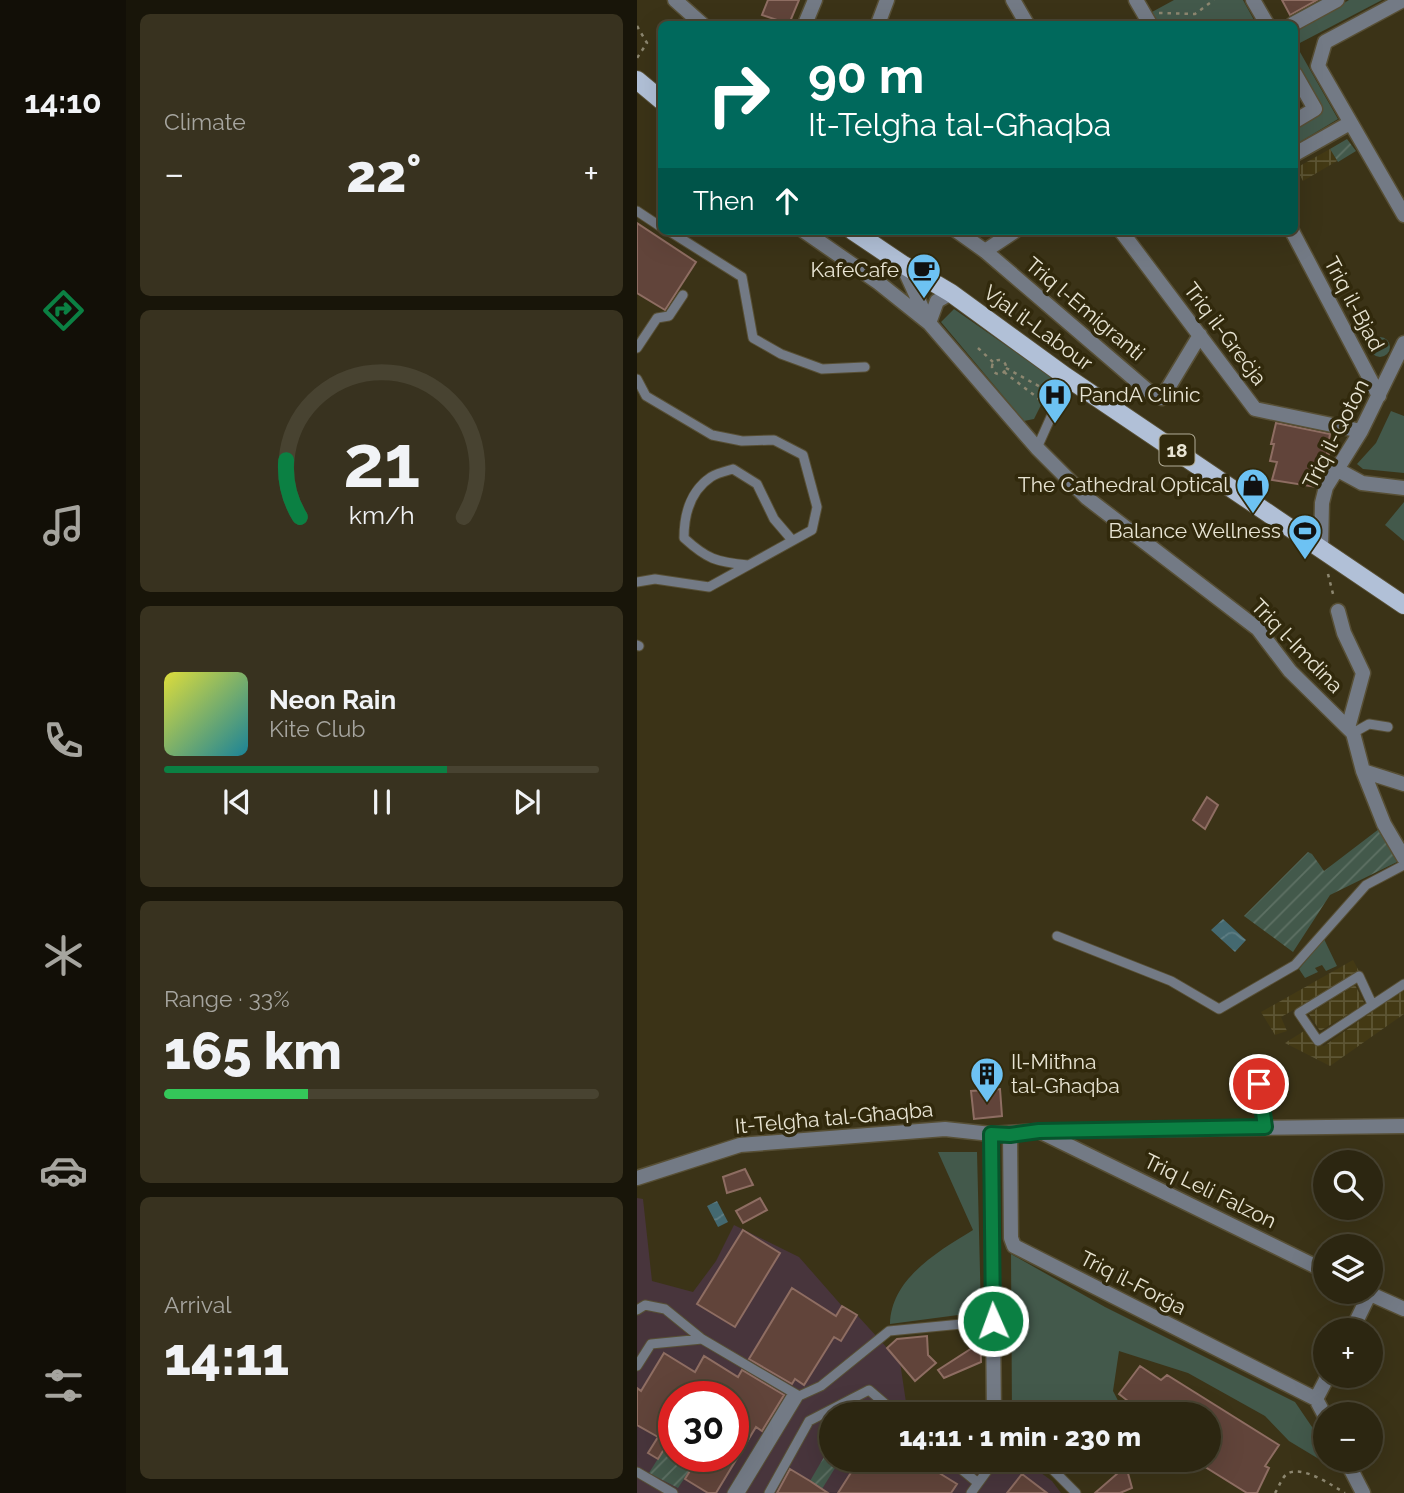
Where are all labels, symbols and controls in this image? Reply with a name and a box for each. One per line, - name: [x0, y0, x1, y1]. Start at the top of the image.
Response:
- text: 90 m: [808, 47, 924, 104]
- icon: right: [693, 49, 784, 140]
- text: 14:10: [24, 83, 102, 120]
- text: It-Telgħa tal-Għaqba: [808, 106, 1111, 143]
- text: Climate: [164, 108, 246, 135]
- text: 22°: [346, 143, 422, 204]
- text: −: [164, 151, 184, 196]
- text: +: [583, 151, 599, 196]
- icon: ahead: [768, 182, 806, 220]
- text: Then: [693, 186, 754, 216]
- cafe icon: KafeCafe: [905, 251, 943, 300]
- street label: Triq l-Emigranti: [1021, 252, 1150, 366]
- street label: Triq il-Bjad: [1319, 252, 1390, 355]
- place label: KafeCafe: [811, 257, 899, 282]
- street label: Triq il-Greċja: [1179, 277, 1272, 390]
- street label: Vjal il-Labour: [979, 280, 1098, 376]
- icon: directions: [39, 286, 88, 335]
- street label: Triq il-Qoton: [1297, 375, 1374, 493]
- hospital icon: PandA Clinic: [1036, 376, 1074, 425]
- place label: PandA Clinic: [1079, 382, 1201, 407]
- text: 21: [343, 419, 420, 504]
- road number: 18: [1159, 435, 1195, 466]
- shop icon: The Cathedral Optical: [1234, 466, 1272, 515]
- place label: The Cathedral Optical: [1018, 472, 1229, 497]
- text: km/h: [349, 499, 414, 529]
- icon: music: [39, 501, 88, 550]
- sports icon: Balance Wellness: [1286, 512, 1324, 561]
- place label: Balance Wellness: [1109, 518, 1281, 543]
- street label: Triq l-Imdina: [1246, 593, 1348, 698]
- text: Neon Rain: [269, 685, 396, 715]
- text: Kite Club: [269, 715, 366, 742]
- icon: phone: [39, 716, 88, 765]
- icon: previous: [218, 783, 256, 821]
- icon: pause: [363, 783, 401, 821]
- icon: next: [508, 783, 546, 821]
- icon: climate: [39, 931, 88, 980]
- text: Range · 33%: [164, 985, 290, 1012]
- text: 165 km: [164, 1020, 342, 1081]
- place label: Il-Mitħna tal-Għaqba: [1011, 1049, 1120, 1098]
- pin: [1229, 1054, 1289, 1114]
- building icon: Il-Mitħna tal-Għaqba: [968, 1055, 1006, 1104]
- icon: arrive: [1240, 1065, 1278, 1103]
- street label: It-Telgħa tal-Għaqba: [734, 1096, 934, 1139]
- icon: car: [39, 1146, 88, 1195]
- street label: Triq Leli Falzon: [1140, 1148, 1280, 1233]
- map controls: [1313, 1150, 1383, 1472]
- button: search: [1313, 1150, 1383, 1220]
- button: layers: [1313, 1234, 1383, 1304]
- street label: Triq il-Forġa: [1076, 1245, 1190, 1320]
- position arrow: [956, 1284, 1030, 1358]
- text: Arrival: [164, 1291, 231, 1318]
- button: +: [1313, 1318, 1383, 1388]
- text: 14:11: [164, 1326, 289, 1387]
- icon: filters: [39, 1361, 88, 1410]
- speed limit sign: 30: [658, 1381, 749, 1472]
- button: −: [1313, 1402, 1383, 1472]
- text: 14:11 · 1 min · 230 m: [899, 1422, 1141, 1452]

